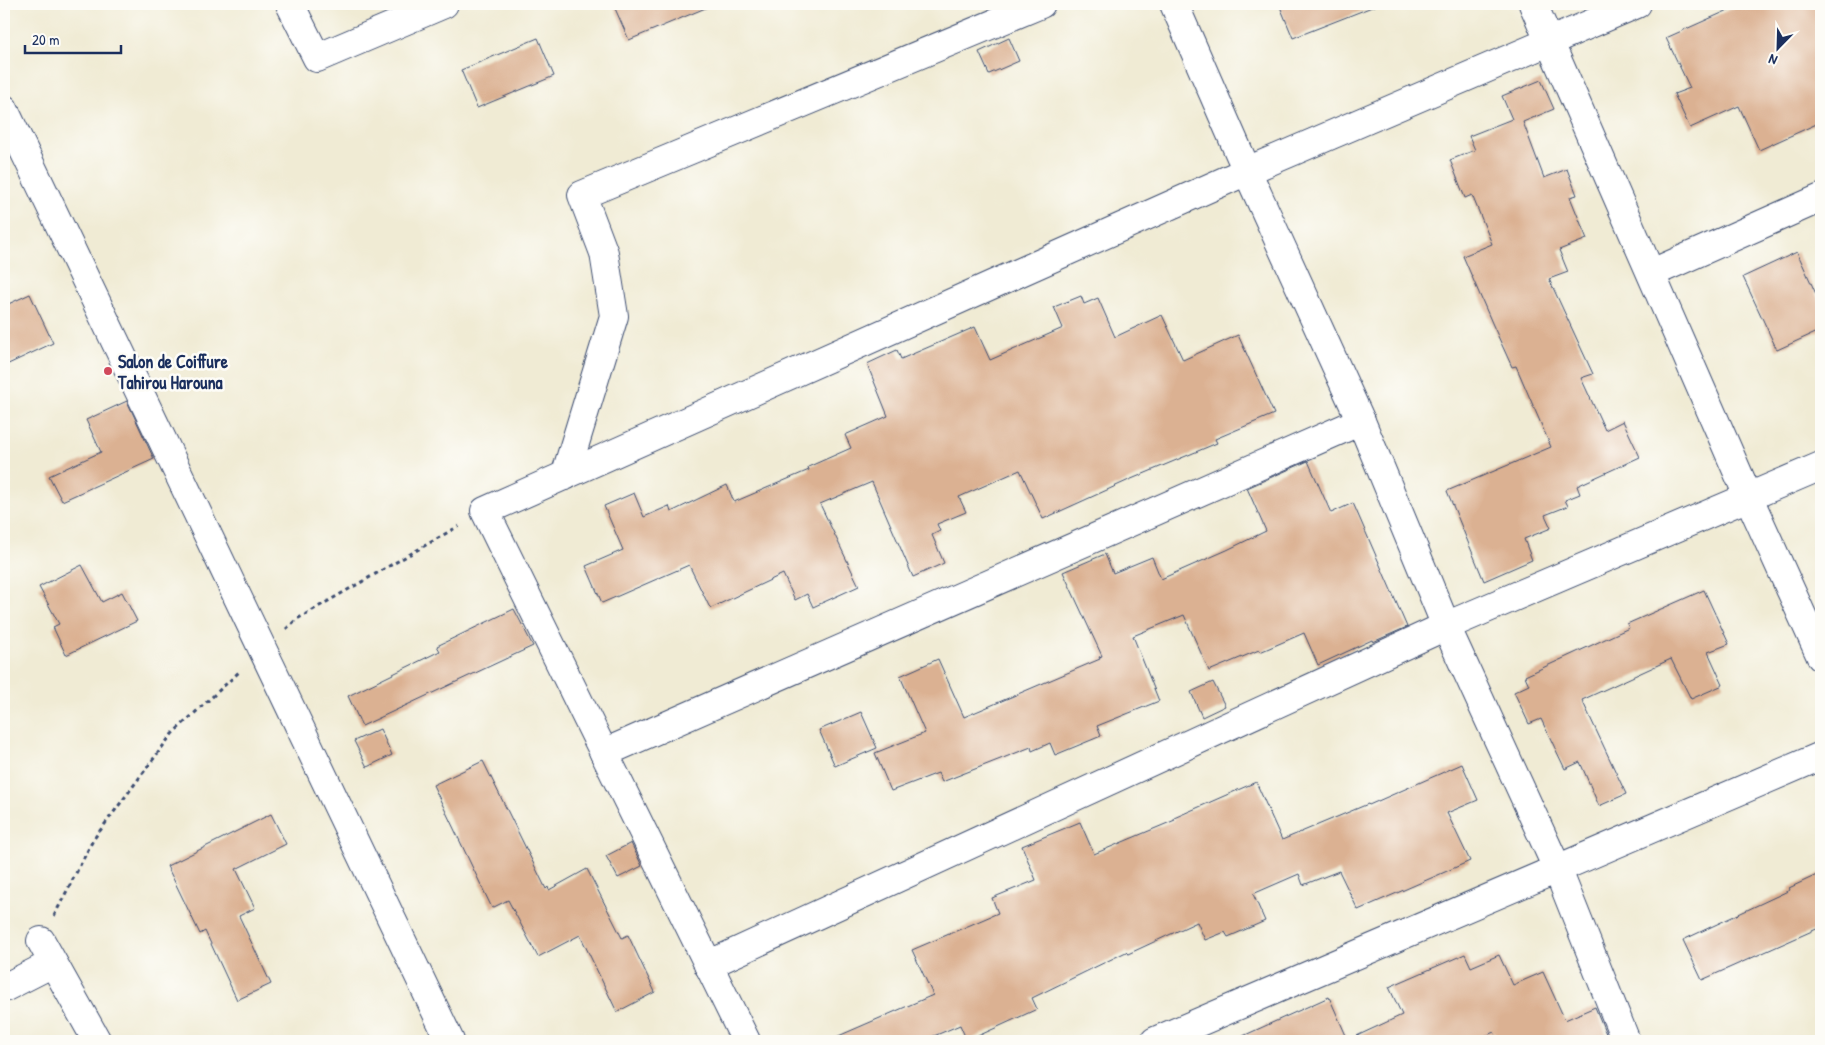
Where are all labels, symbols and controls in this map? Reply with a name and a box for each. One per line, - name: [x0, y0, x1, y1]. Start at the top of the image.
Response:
- scale bar: [25, 22, 121, 54]
- north arrow: [1752, 22, 1802, 72]
- text: 20 m: [32, 29, 59, 50]
- text: N: [1765, 50, 1780, 71]
- place label: Salon de Coiffure Tahirou Harouna: [117, 349, 229, 395]
- marker: Salon de Coiffure Tahirou Harouna: [102, 365, 114, 377]

